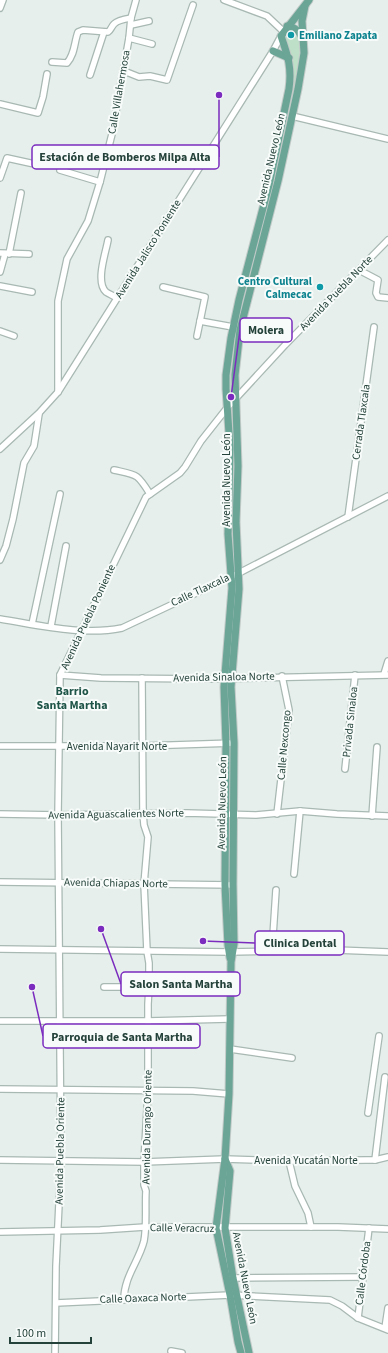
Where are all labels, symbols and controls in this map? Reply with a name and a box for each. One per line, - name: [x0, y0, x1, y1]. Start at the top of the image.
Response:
- place label: Emiliano Zapata: [299, 28, 377, 43]
- marker: Emiliano Zapata: [286, 30, 296, 40]
- street label: Calle Villahermosa: [104, 49, 134, 135]
- street label: Avenida Nuevo León: [253, 112, 289, 206]
- callout: Estación de Bomberos Milpa Alta: [32, 145, 219, 169]
- text: Estación de Bomberos Milpa Alta: [39, 149, 211, 166]
- street label: Avenida Jalisco Poniente: [111, 196, 185, 301]
- street label: Avenida Puebla Norte: [296, 252, 376, 334]
- place label: Centro Cultural Calmecac: [238, 274, 313, 302]
- marker: Centro Cultural Calmecac: [315, 282, 325, 292]
- callout: Molera: [240, 318, 292, 342]
- text: Molera: [248, 322, 284, 339]
- street label: Cerrada Tlaxcala: [348, 383, 374, 461]
- street label: Avenida Nuevo León: [219, 433, 234, 527]
- street label: Avenida Puebla Poniente: [57, 561, 119, 672]
- street label: Calle Tlaxcala: [168, 570, 232, 610]
- street label: Avenida Sinaloa Norte: [173, 669, 275, 685]
- district label: Barrio Santa Martha: [37, 683, 107, 714]
- street label: Privada Sinaloa: [339, 686, 361, 758]
- street label: Calle Nexcongo: [273, 709, 295, 781]
- street label: Avenida Nayarit Norte: [67, 739, 168, 754]
- street label: Avenida Nuevo León: [214, 756, 230, 850]
- street label: Avenida Aguascalientes Norte: [48, 805, 185, 823]
- street label: Avenida Chiapas Norte: [64, 875, 169, 891]
- callout: Clinica Dental: [255, 931, 344, 955]
- text: Clinica Dental: [264, 935, 337, 952]
- callout: Salon Santa Martha: [121, 972, 240, 996]
- text: Salon Santa Martha: [129, 976, 233, 993]
- callout: Parroquia de Santa Martha: [43, 1024, 200, 1048]
- text: Parroquia de Santa Martha: [51, 1029, 193, 1046]
- street label: Avenida Durango Oriente: [138, 1069, 156, 1185]
- street label: Avenida Puebla Oriente: [52, 1097, 68, 1205]
- street label: Avenida Yucatán Norte: [254, 1153, 358, 1168]
- street label: Calle Veracruz: [150, 1220, 215, 1236]
- street label: Avenida Nuevo León: [229, 1231, 261, 1325]
- street label: Calle Córdoba: [352, 1240, 374, 1306]
- street label: Calle Oaxaca Norte: [99, 1289, 187, 1307]
- scale bar: [10, 1319, 91, 1345]
- text: 100 m: [16, 1325, 46, 1342]

